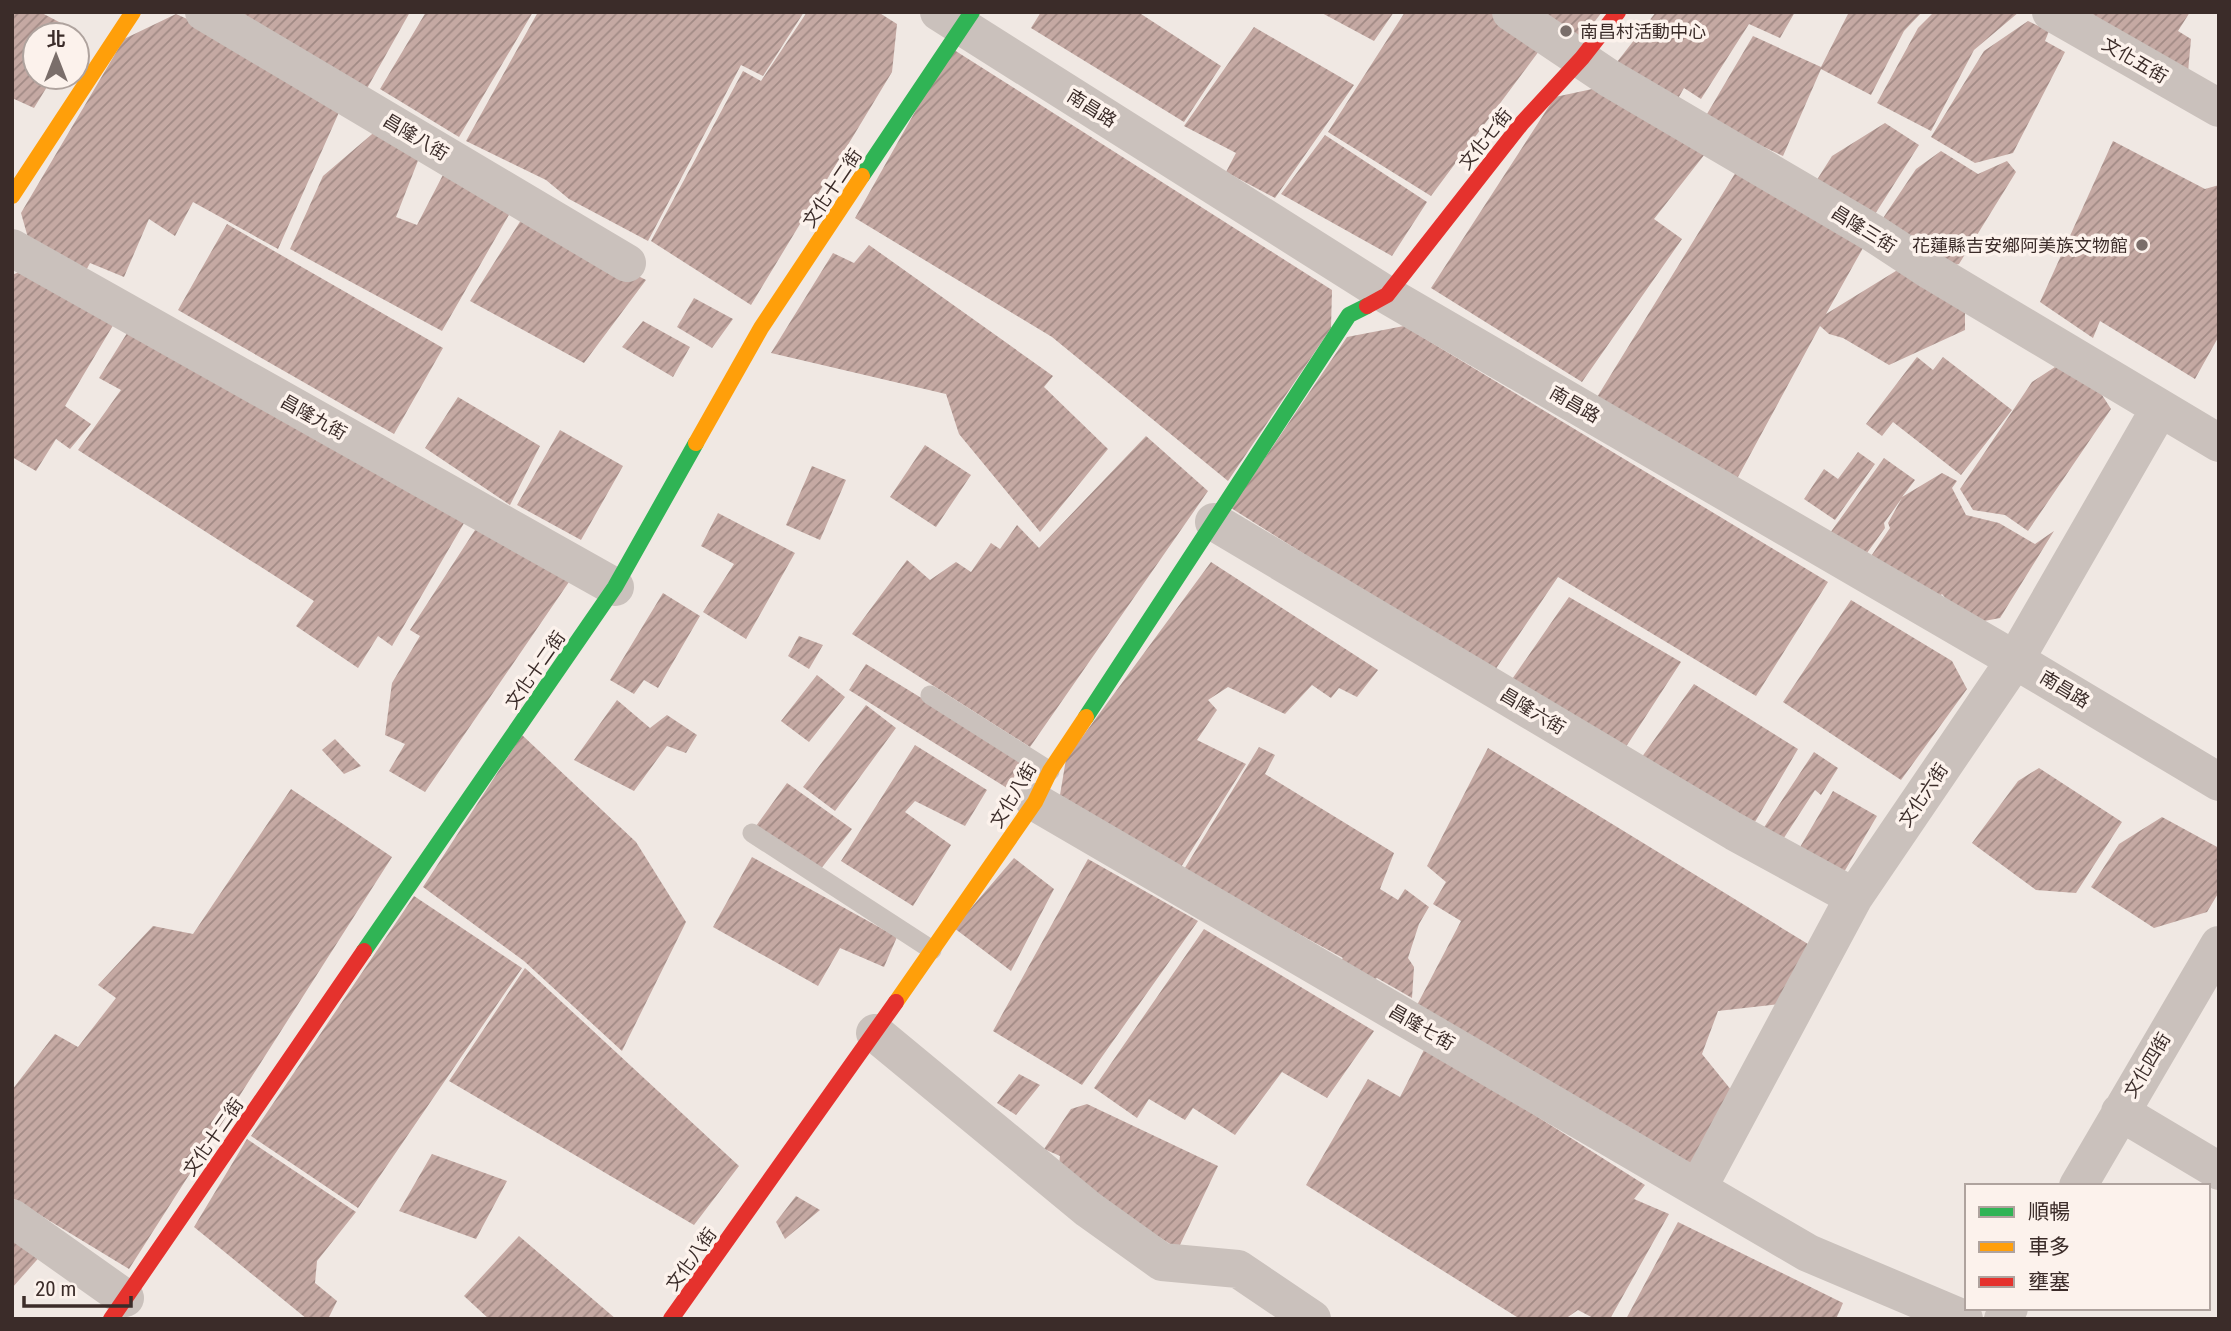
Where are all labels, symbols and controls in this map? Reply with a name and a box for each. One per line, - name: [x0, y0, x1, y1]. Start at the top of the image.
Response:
- north arrow: [21, 21, 91, 91]
- place label: 南昌村活動中心: [1580, 21, 1706, 42]
- marker: 南昌村活動中心: [1558, 23, 1574, 39]
- text: 北: [46, 28, 66, 51]
- street label: 文化五街: [2099, 33, 2171, 87]
- street label: 南昌路: [1064, 85, 1120, 131]
- street label: 文化七街: [1454, 104, 1516, 174]
- street label: 昌隆八街: [380, 109, 452, 165]
- street label: 文化十二街: [798, 145, 866, 231]
- street label: 昌隆三街: [1828, 201, 1900, 257]
- place label: 花蓮縣吉安鄉阿美族文物館: [1912, 235, 2128, 256]
- marker: 花蓮縣吉安鄉阿美族文物館: [2134, 237, 2150, 253]
- street label: 南昌路: [1546, 381, 1604, 427]
- street label: 昌隆九街: [277, 390, 351, 444]
- street label: 文化十二街: [501, 627, 569, 713]
- street label: 南昌路: [2036, 666, 2094, 712]
- street label: 昌隆六街: [1497, 683, 1569, 739]
- street label: 文化八街: [985, 759, 1041, 831]
- street label: 文化六街: [1894, 759, 1952, 831]
- street label: 昌隆七街: [1386, 1000, 1458, 1054]
- street label: 文化四街: [2119, 1029, 2175, 1101]
- street label: 文化十二街: [179, 1094, 247, 1180]
- legend: [1965, 1184, 2210, 1310]
- text: 順暢: [2028, 1200, 2070, 1224]
- street label: 文化八街: [661, 1224, 721, 1294]
- text: 車多: [2028, 1235, 2070, 1259]
- scale bar: [24, 1264, 131, 1308]
- text: 壅塞: [2028, 1270, 2070, 1294]
- text: 20 m: [35, 1277, 76, 1301]

